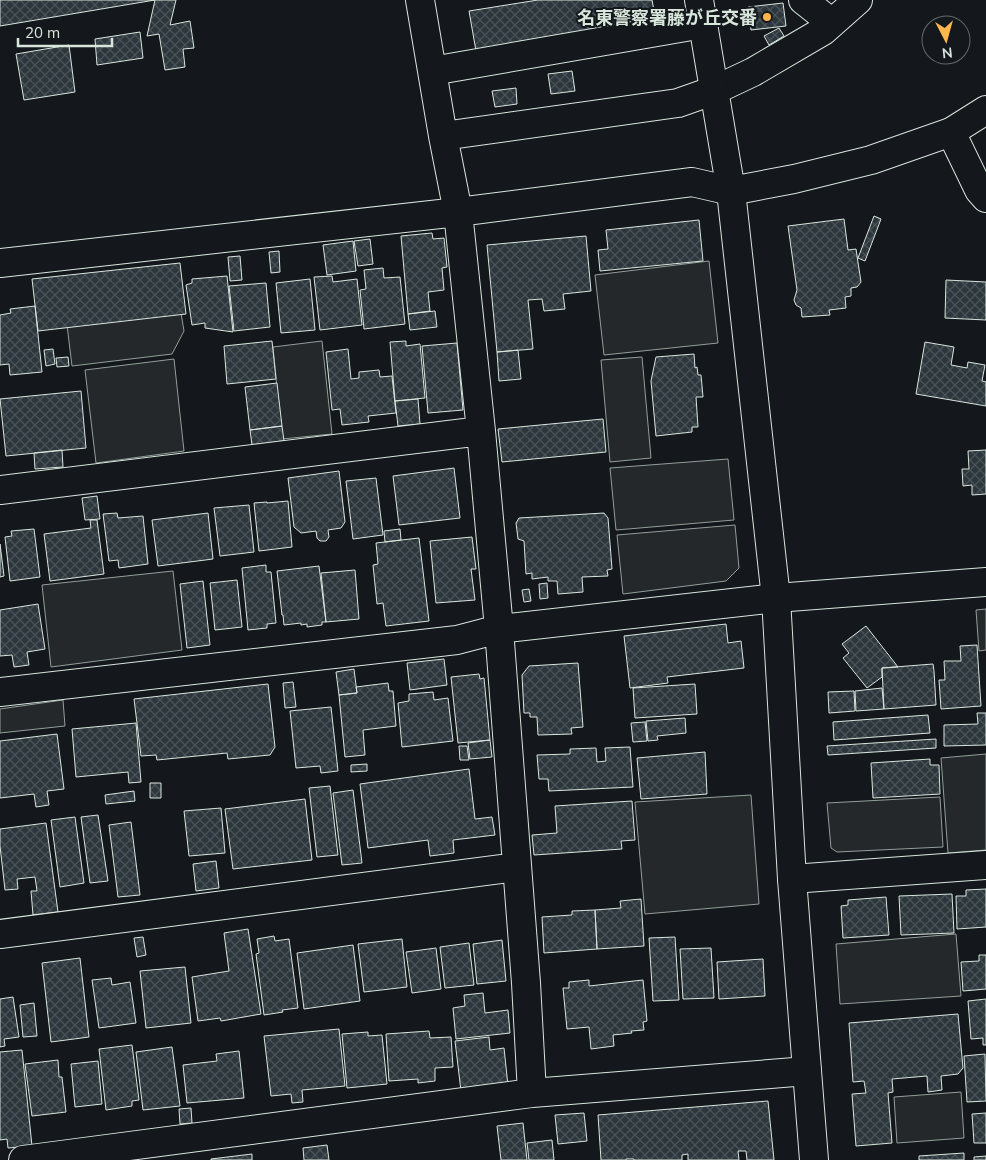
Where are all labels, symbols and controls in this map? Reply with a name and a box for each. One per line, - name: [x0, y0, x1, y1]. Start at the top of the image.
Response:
- place label: 名東警察署藤が丘交番: [577, 6, 757, 29]
- marker: 名東警察署藤が丘交番: [761, 11, 773, 23]
- scale bar: [18, 15, 111, 47]
- north arrow: [921, 15, 971, 65]
- text: 20 m: [25, 23, 60, 42]
- text: N: [941, 43, 954, 62]

